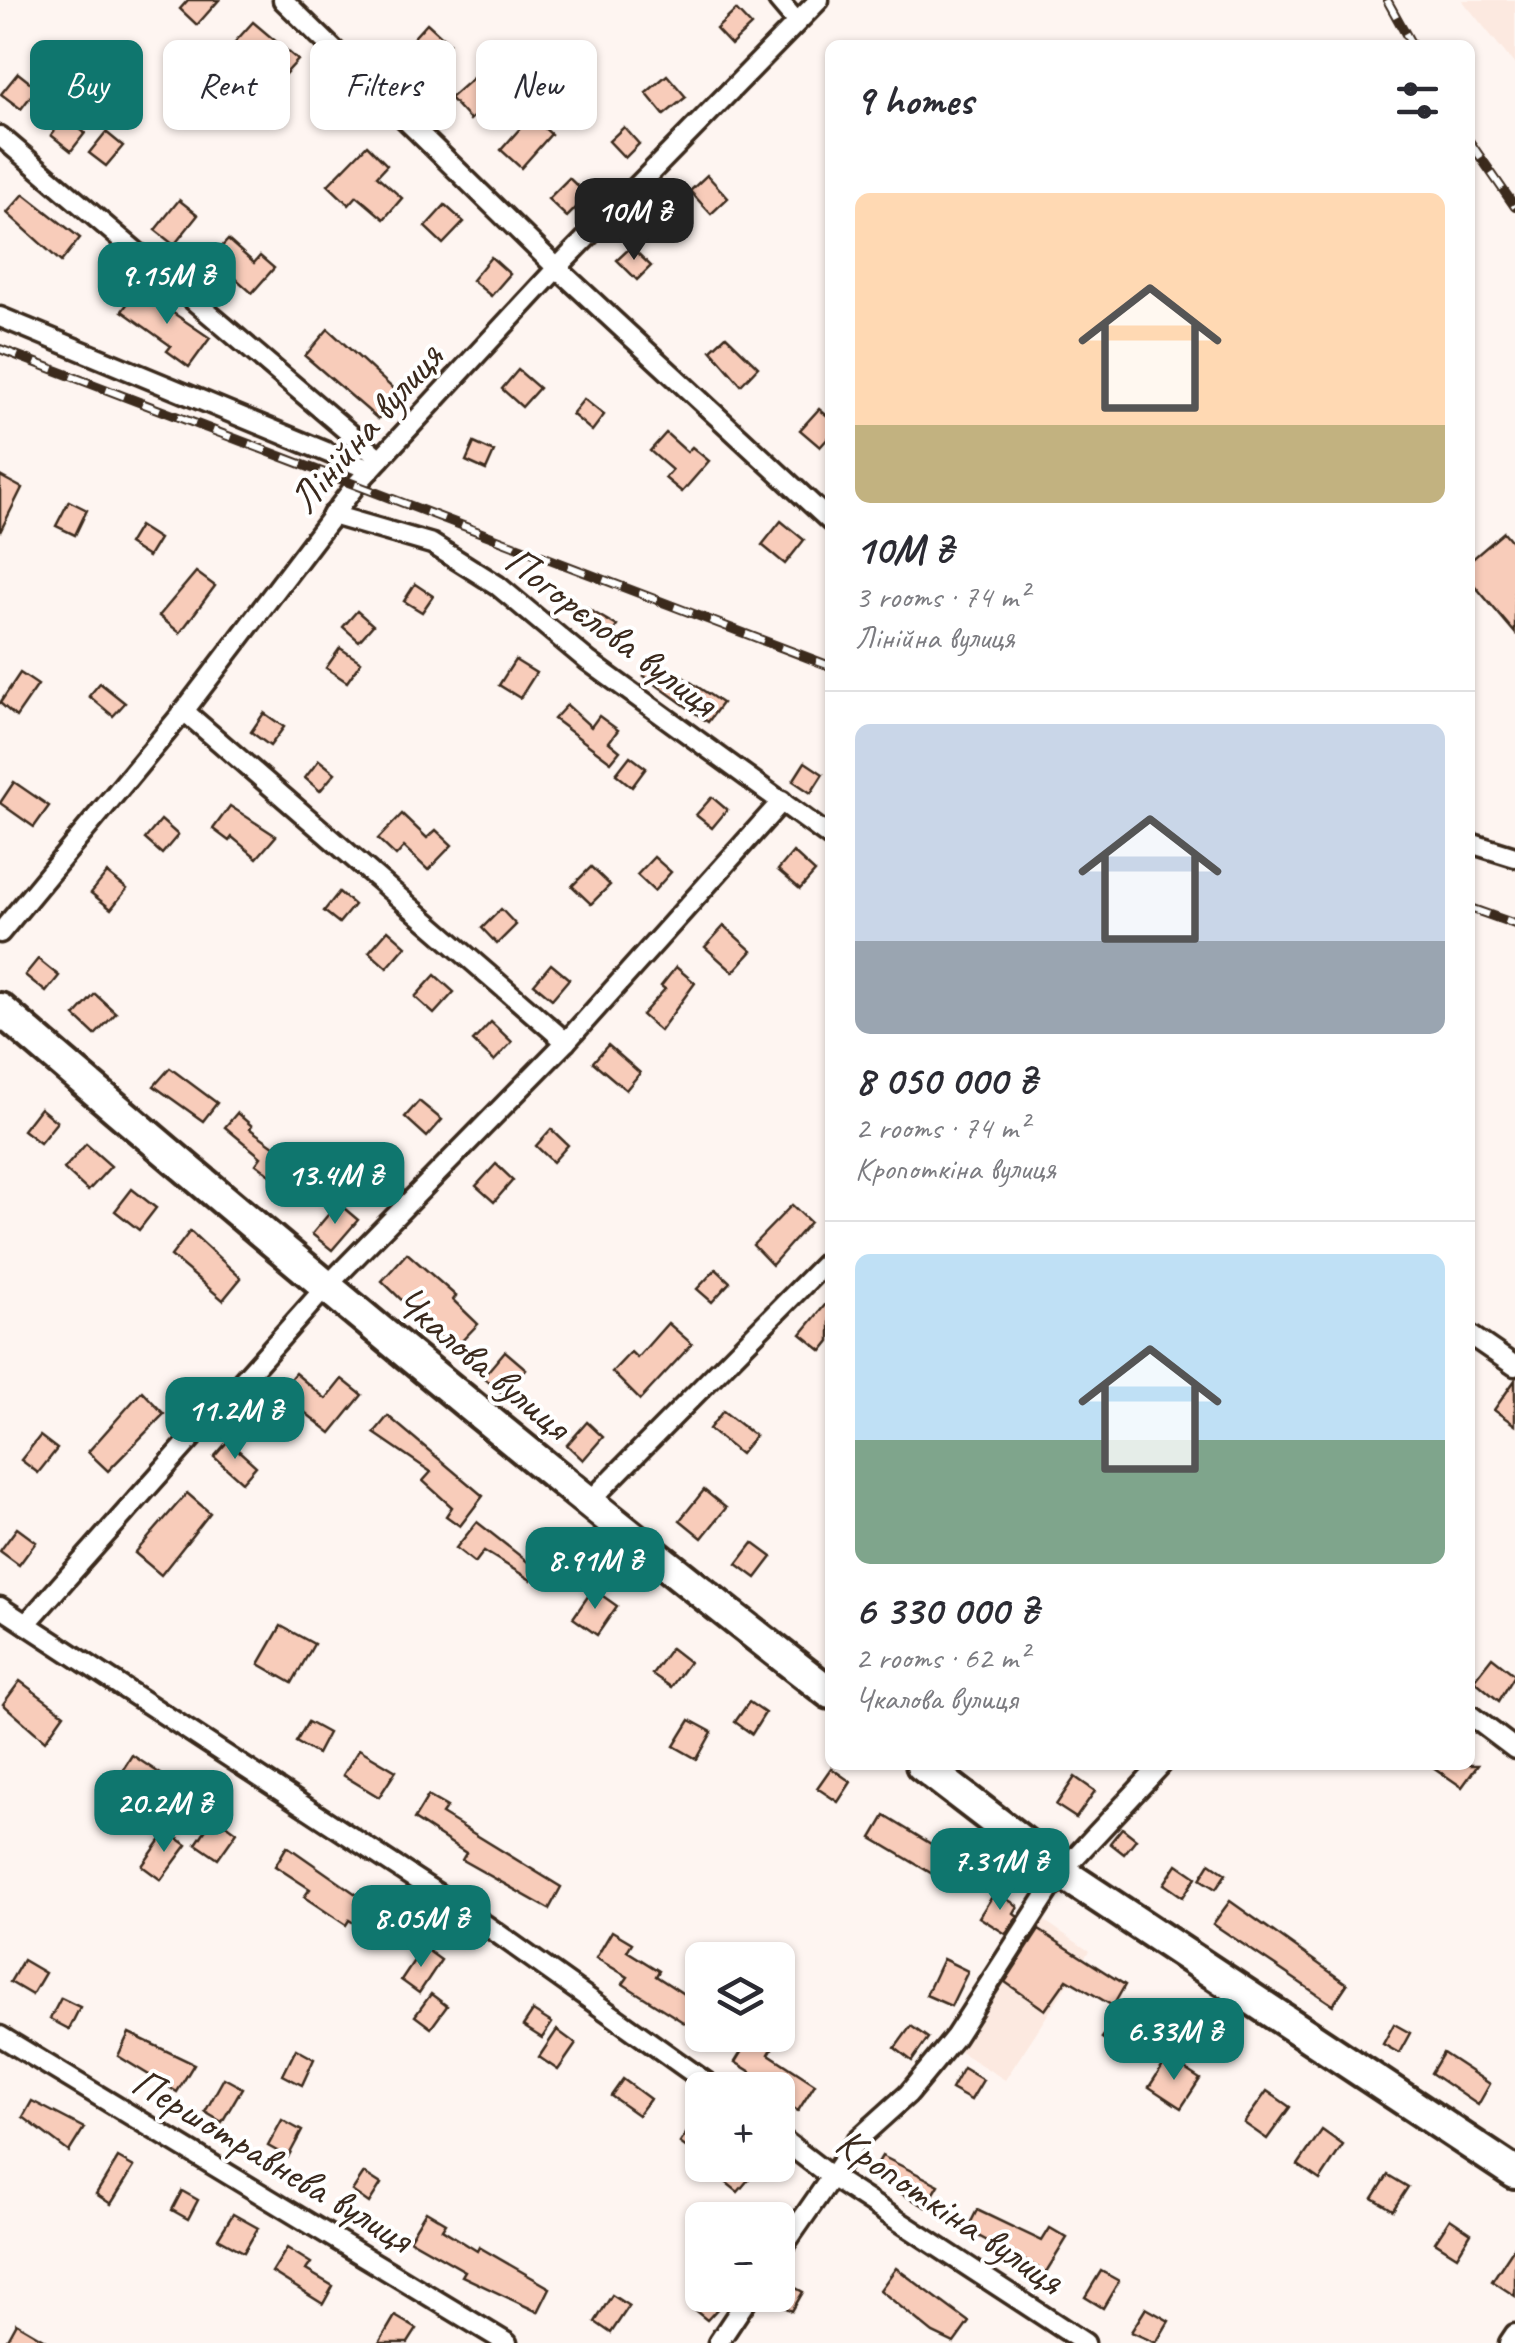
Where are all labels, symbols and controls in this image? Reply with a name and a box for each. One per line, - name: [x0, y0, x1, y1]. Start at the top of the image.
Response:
- chip: Buy: [30, 40, 143, 130]
- chip: Rent: [163, 40, 290, 130]
- chip: Filters: [310, 40, 456, 130]
- chip: New: [476, 40, 597, 130]
- icon: filters: [1390, 73, 1445, 128]
- text: 9 homes: [855, 74, 973, 127]
- pin: 10M ₴: [564, 178, 704, 263]
- text: 10M ₴: [597, 190, 671, 231]
- pin: 9.15M ₴: [75, 242, 259, 327]
- text: 9.15M ₴: [120, 254, 214, 295]
- icon: home: [1060, 258, 1240, 438]
- street label: Лінійна вулиця: [277, 330, 456, 524]
- text: 10M ₴: [855, 523, 953, 576]
- street label: Погорєлова вулиця: [495, 534, 730, 730]
- text: 3 rooms · 74 m²: [855, 576, 1028, 617]
- text: Лінійна вулиця: [855, 617, 1014, 658]
- icon: home: [1060, 789, 1240, 969]
- text: 8 050 000 ₴: [855, 1054, 1036, 1107]
- text: 2 rooms · 74 m²: [855, 1107, 1028, 1148]
- pin: 13.4M ₴: [243, 1142, 427, 1227]
- text: Кропоткіна вулиця: [855, 1148, 1056, 1189]
- text: 13.4M ₴: [287, 1154, 383, 1195]
- street label: Чкалова вулиця: [384, 1274, 584, 1453]
- icon: home: [1060, 1319, 1240, 1499]
- pin: 11.2M ₴: [143, 1377, 327, 1462]
- text: 11.2M ₴: [187, 1389, 283, 1430]
- pin: 8.91M ₴: [503, 1527, 687, 1612]
- text: 8.91M ₴: [548, 1539, 642, 1580]
- text: 6 330 000 ₴: [855, 1584, 1038, 1637]
- text: 2 rooms · 62 m²: [855, 1637, 1028, 1678]
- text: Чкалова вулиця: [855, 1678, 1017, 1719]
- pin: 20.2M ₴: [72, 1770, 256, 1855]
- text: 20.2M ₴: [116, 1782, 212, 1823]
- pin: 7.31M ₴: [908, 1828, 1092, 1913]
- text: 7.31M ₴: [952, 1840, 1048, 1881]
- pin: 8.05M ₴: [329, 1885, 513, 1970]
- text: 8.05M ₴: [374, 1897, 468, 1938]
- map controls: [685, 1942, 795, 2312]
- button: layers: [685, 1942, 795, 2052]
- pin: 6.33M ₴: [1082, 1998, 1266, 2083]
- text: 6.33M ₴: [1126, 2010, 1222, 2051]
- street label: Першотравнева вулиця: [122, 2055, 424, 2266]
- button: +: [685, 2072, 795, 2182]
- street label: Кропоткіна вулиця: [826, 2115, 1075, 2308]
- button: −: [685, 2202, 795, 2312]

